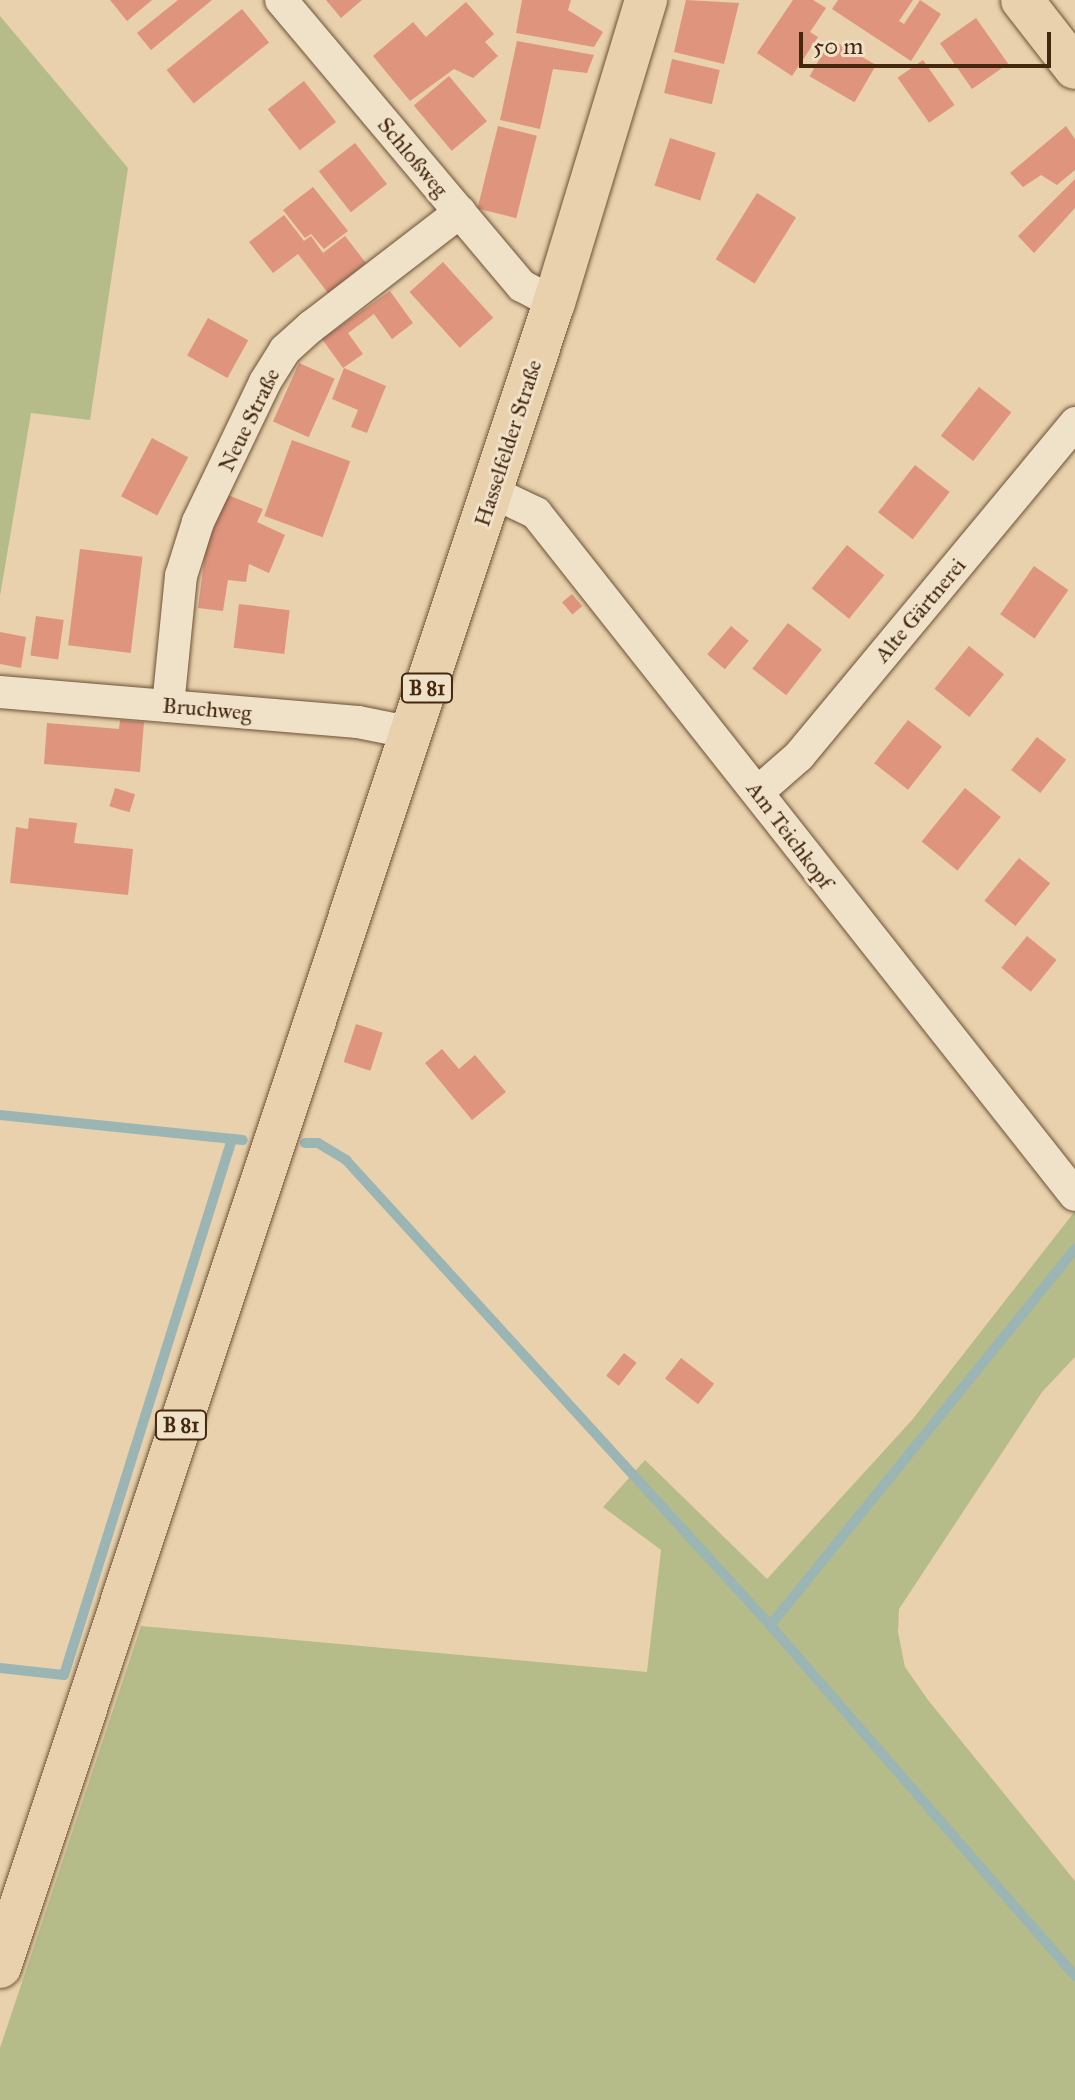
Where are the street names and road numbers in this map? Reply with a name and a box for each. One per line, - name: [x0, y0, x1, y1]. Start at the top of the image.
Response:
- street label: Schloßweg: [372, 112, 454, 202]
- street label: Hasselfelder Straße: [469, 356, 547, 530]
- street label: Neue Straße: [213, 364, 285, 476]
- street label: Alte Gärtnerei: [869, 552, 971, 668]
- road number: B 81: [399, 672, 455, 704]
- street label: Bruchweg: [161, 692, 253, 726]
- street label: Am Teichkopf: [741, 776, 839, 894]
- road number: B 81: [153, 1409, 209, 1441]

